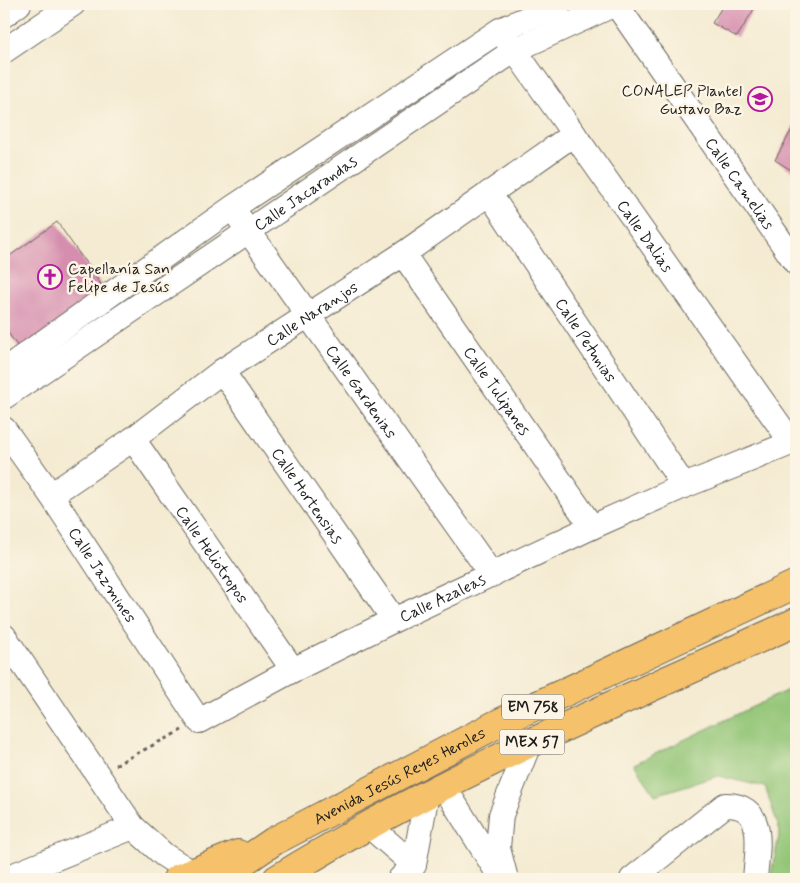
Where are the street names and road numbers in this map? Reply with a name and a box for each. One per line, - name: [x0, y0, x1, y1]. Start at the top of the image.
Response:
- street label: Calle Camelias: [700, 134, 779, 234]
- street label: Calle Jacarandas: [250, 151, 362, 236]
- street label: Calle Dalias: [612, 196, 677, 277]
- street label: Calle Naranjos: [263, 277, 362, 352]
- street label: Calle Petunias: [550, 294, 621, 387]
- street label: Calle Gardenias: [320, 341, 401, 443]
- street label: Calle Tulipanes: [458, 343, 534, 440]
- street label: Calle Hortensias: [266, 444, 347, 548]
- street label: Calle Heliotropos: [170, 502, 253, 608]
- street label: Calle Jazmines: [63, 524, 141, 627]
- street label: Calle Azaleas: [396, 570, 489, 628]
- road number: EM 758: [502, 694, 564, 720]
- street label: Avenida Jesús Reyes Heroles: [310, 723, 489, 830]
- road number: MEX 57: [500, 730, 564, 754]

